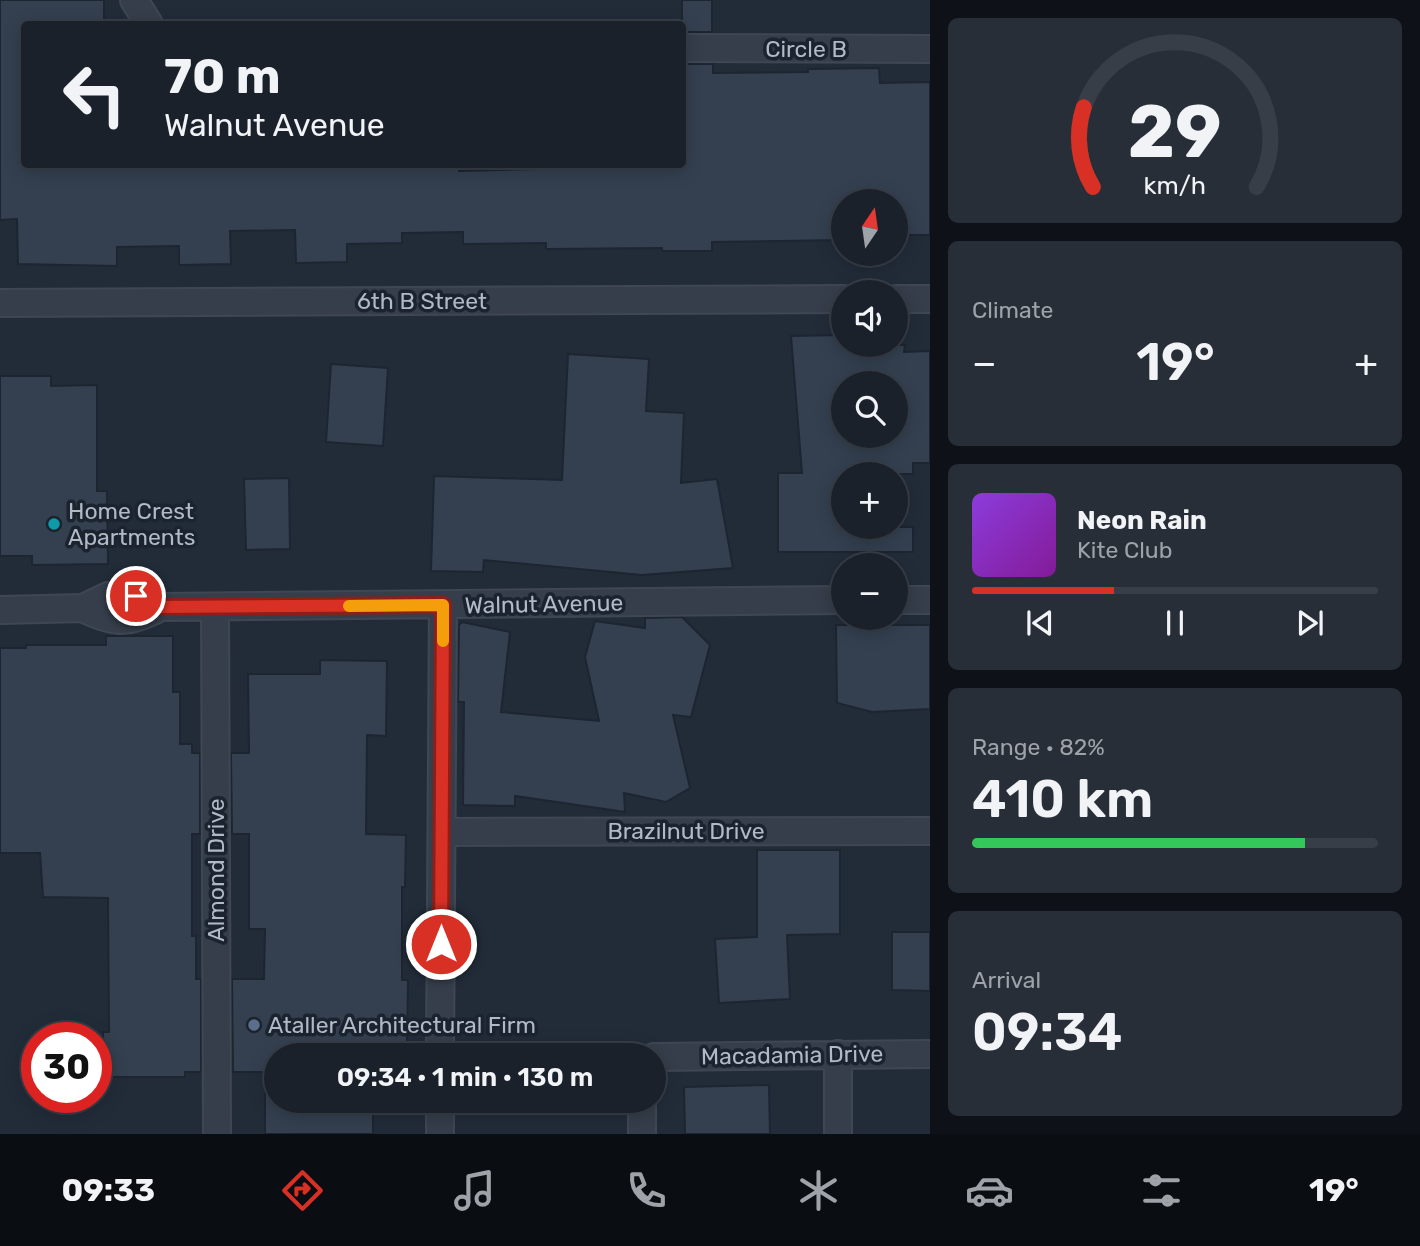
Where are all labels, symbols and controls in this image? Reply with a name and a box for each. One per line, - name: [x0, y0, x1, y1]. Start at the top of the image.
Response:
- street label: Circle B: [765, 35, 847, 63]
- text: 70 m: [164, 47, 281, 105]
- icon: left: [49, 49, 140, 140]
- text: 29: [1128, 89, 1222, 175]
- text: Walnut Avenue: [164, 106, 385, 144]
- text: km/h: [1144, 170, 1206, 199]
- north arrow: [831, 189, 908, 266]
- map controls: [831, 189, 908, 630]
- button: sound: [831, 280, 908, 357]
- street label: 6th B Street: [357, 287, 487, 315]
- text: Climate: [972, 296, 1053, 324]
- text: 19°: [1136, 331, 1215, 393]
- text: −: [972, 340, 997, 386]
- text: +: [1354, 340, 1378, 386]
- button: search: [831, 371, 908, 448]
- button: +: [831, 462, 908, 539]
- place label: Home Crest Apartments: [68, 497, 195, 551]
- text: Neon Rain: [1077, 505, 1207, 536]
- marker: Home Crest Apartments: [46, 516, 62, 532]
- text: Kite Club: [1077, 536, 1172, 564]
- button: −: [831, 553, 908, 630]
- pin: [106, 566, 166, 626]
- icon: arrive: [117, 577, 155, 615]
- street label: Walnut Avenue: [464, 589, 624, 619]
- icon: previous: [1021, 604, 1059, 642]
- icon: pause: [1156, 604, 1194, 642]
- icon: next: [1291, 604, 1329, 642]
- text: Range · 82%: [972, 733, 1105, 761]
- text: 410 km: [972, 768, 1153, 830]
- street label: Almond Drive: [202, 798, 230, 942]
- street label: Brazilnut Drive: [607, 817, 765, 845]
- position arrow: [404, 907, 478, 981]
- text: Arrival: [972, 966, 1041, 994]
- text: 09:34: [972, 1001, 1122, 1063]
- place label: Ataller Architectural Firm: [268, 1011, 536, 1039]
- marker: Ataller Architectural Firm: [246, 1017, 262, 1033]
- speed limit sign: 30: [21, 1022, 112, 1113]
- street label: Macadamia Drive: [701, 1039, 883, 1071]
- text: 09:34 · 1 min · 130 m: [337, 1062, 593, 1093]
- icon: directions: [278, 1166, 327, 1215]
- icon: music: [450, 1166, 499, 1215]
- icon: phone: [622, 1166, 671, 1215]
- icon: climate: [794, 1166, 843, 1215]
- icon: car: [965, 1166, 1014, 1215]
- icon: filters: [1137, 1166, 1186, 1215]
- text: 09:33: [61, 1171, 155, 1209]
- text: 19°: [1309, 1171, 1359, 1209]

